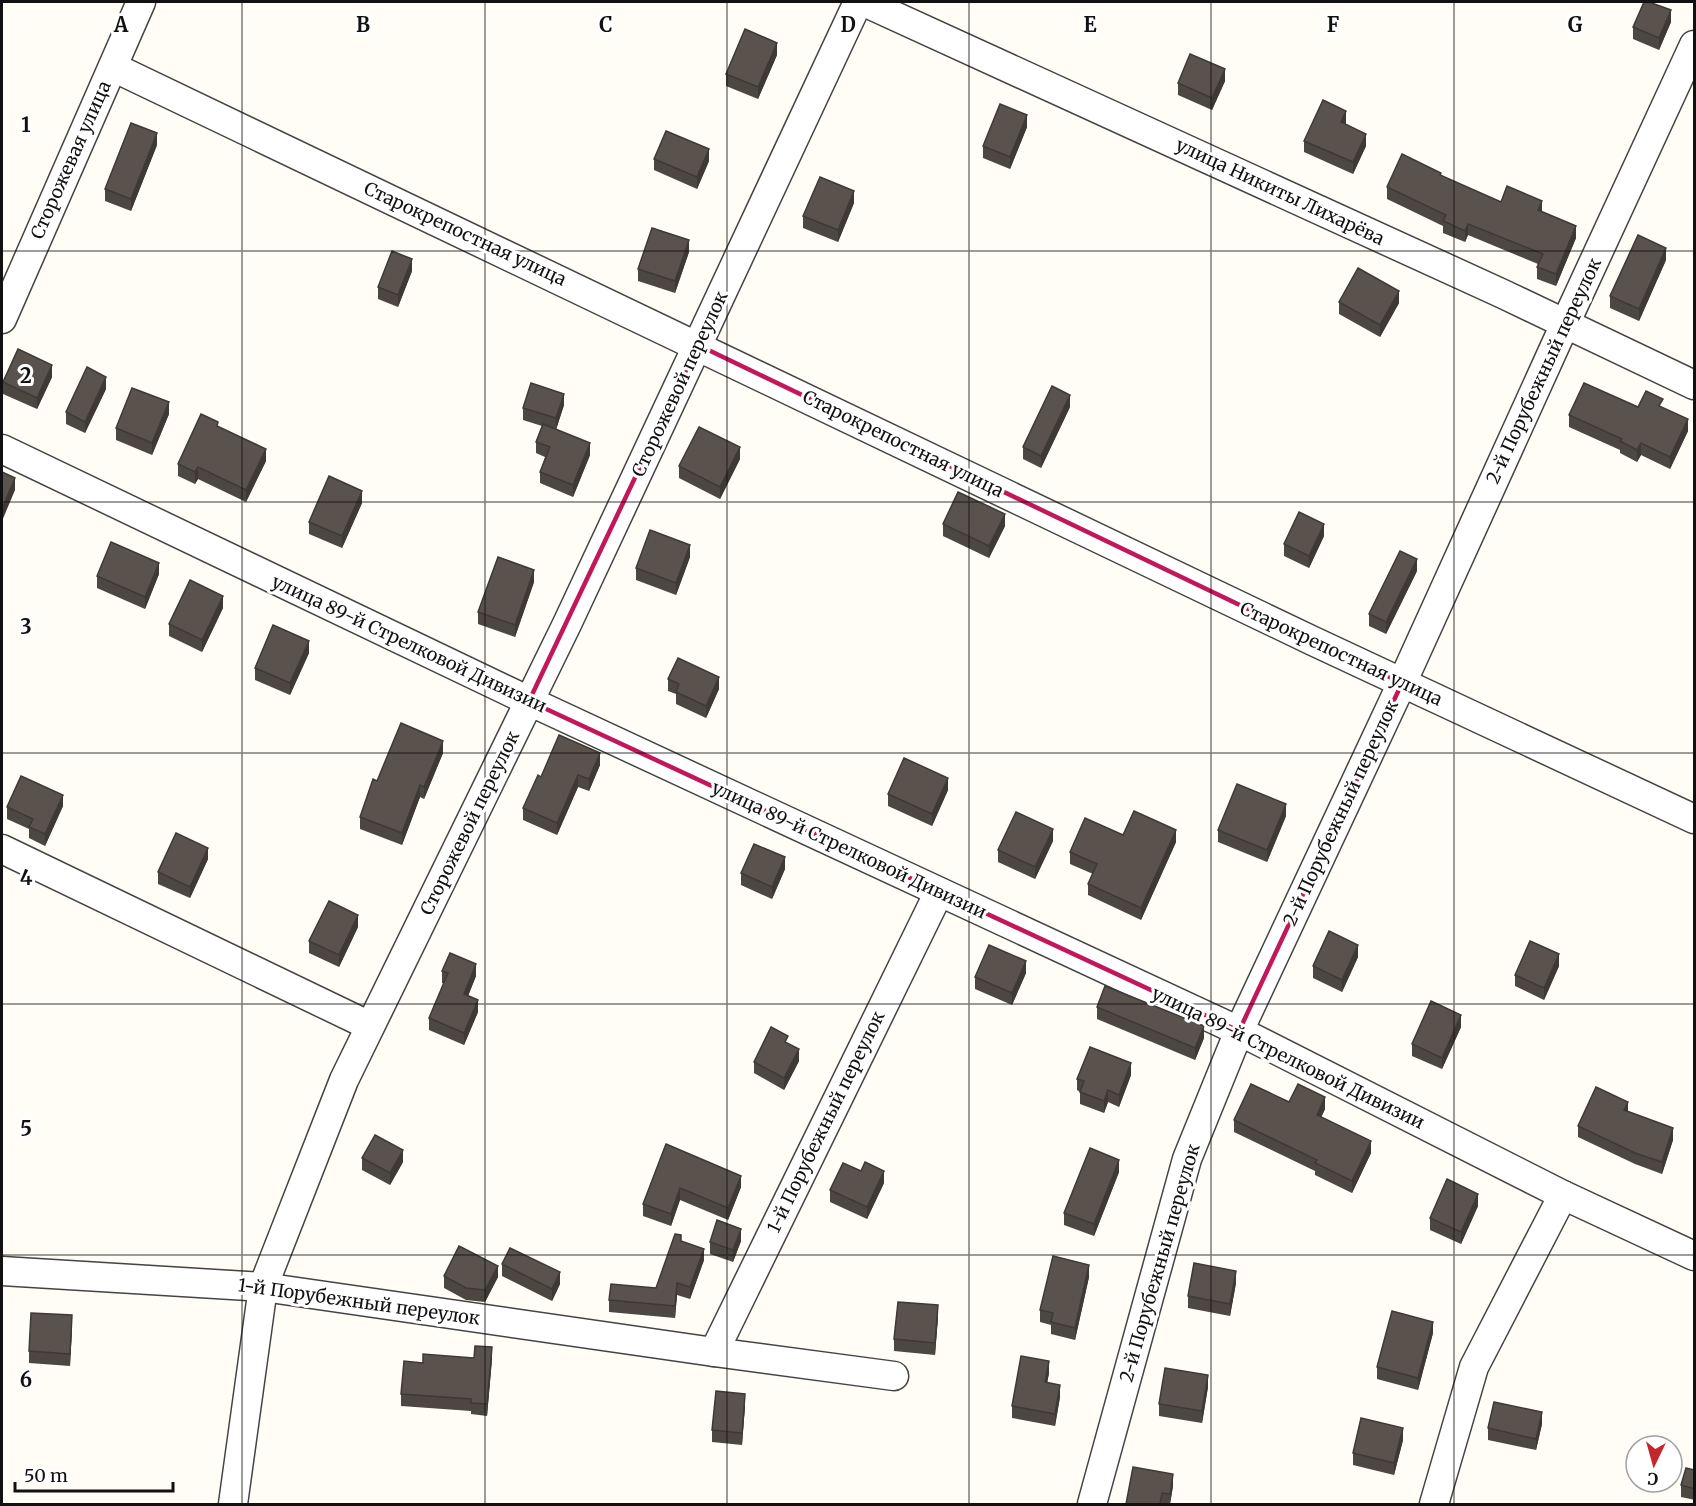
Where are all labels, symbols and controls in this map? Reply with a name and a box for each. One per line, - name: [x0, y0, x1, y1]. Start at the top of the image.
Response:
- text: A: [113, 12, 129, 37]
- text: B: [356, 12, 370, 37]
- text: C: [599, 12, 613, 37]
- text: D: [840, 12, 856, 37]
- text: E: [1083, 12, 1097, 37]
- text: F: [1327, 12, 1340, 37]
- text: G: [1568, 12, 1583, 37]
- street label: Сторожевая улица: [25, 77, 116, 242]
- text: 1: [21, 112, 31, 137]
- street label: улица Никиты Лихарёва: [1172, 133, 1389, 250]
- street label: Старокрепостная улица: [360, 176, 570, 291]
- street label: 2-й Порубежный переулок: [1481, 254, 1606, 487]
- street label: Сторожевой переулок: [626, 287, 733, 480]
- text: 2: [20, 363, 32, 388]
- street label: Старокрепостная улица: [799, 385, 1008, 502]
- street label: улица 89-й Стрелковой Дивизии: [268, 570, 550, 717]
- street label: Старокрепостная улица: [1236, 596, 1446, 711]
- text: 3: [20, 614, 32, 639]
- street label: 2-й Порубежный переулок: [1278, 696, 1403, 929]
- street label: Сторожевой переулок: [415, 726, 524, 919]
- street label: улица 89-й Стрелковой Дивизии: [708, 776, 990, 923]
- text: 4: [20, 865, 33, 890]
- street label: улица 89-й Стрелковой Дивизии: [1148, 981, 1428, 1134]
- street label: 1-й Порубежный переулок: [762, 1007, 890, 1237]
- text: 5: [20, 1116, 32, 1141]
- street label: 2-й Порубежный переулок: [1114, 1141, 1205, 1385]
- street label: 1-й Порубежный переулок: [237, 1273, 482, 1330]
- text: 6: [20, 1367, 32, 1392]
- north arrow: [1624, 1434, 1684, 1494]
- scale bar: [15, 1455, 172, 1493]
- text: 50 m: [24, 1464, 68, 1487]
- text: С: [1647, 1469, 1659, 1489]

